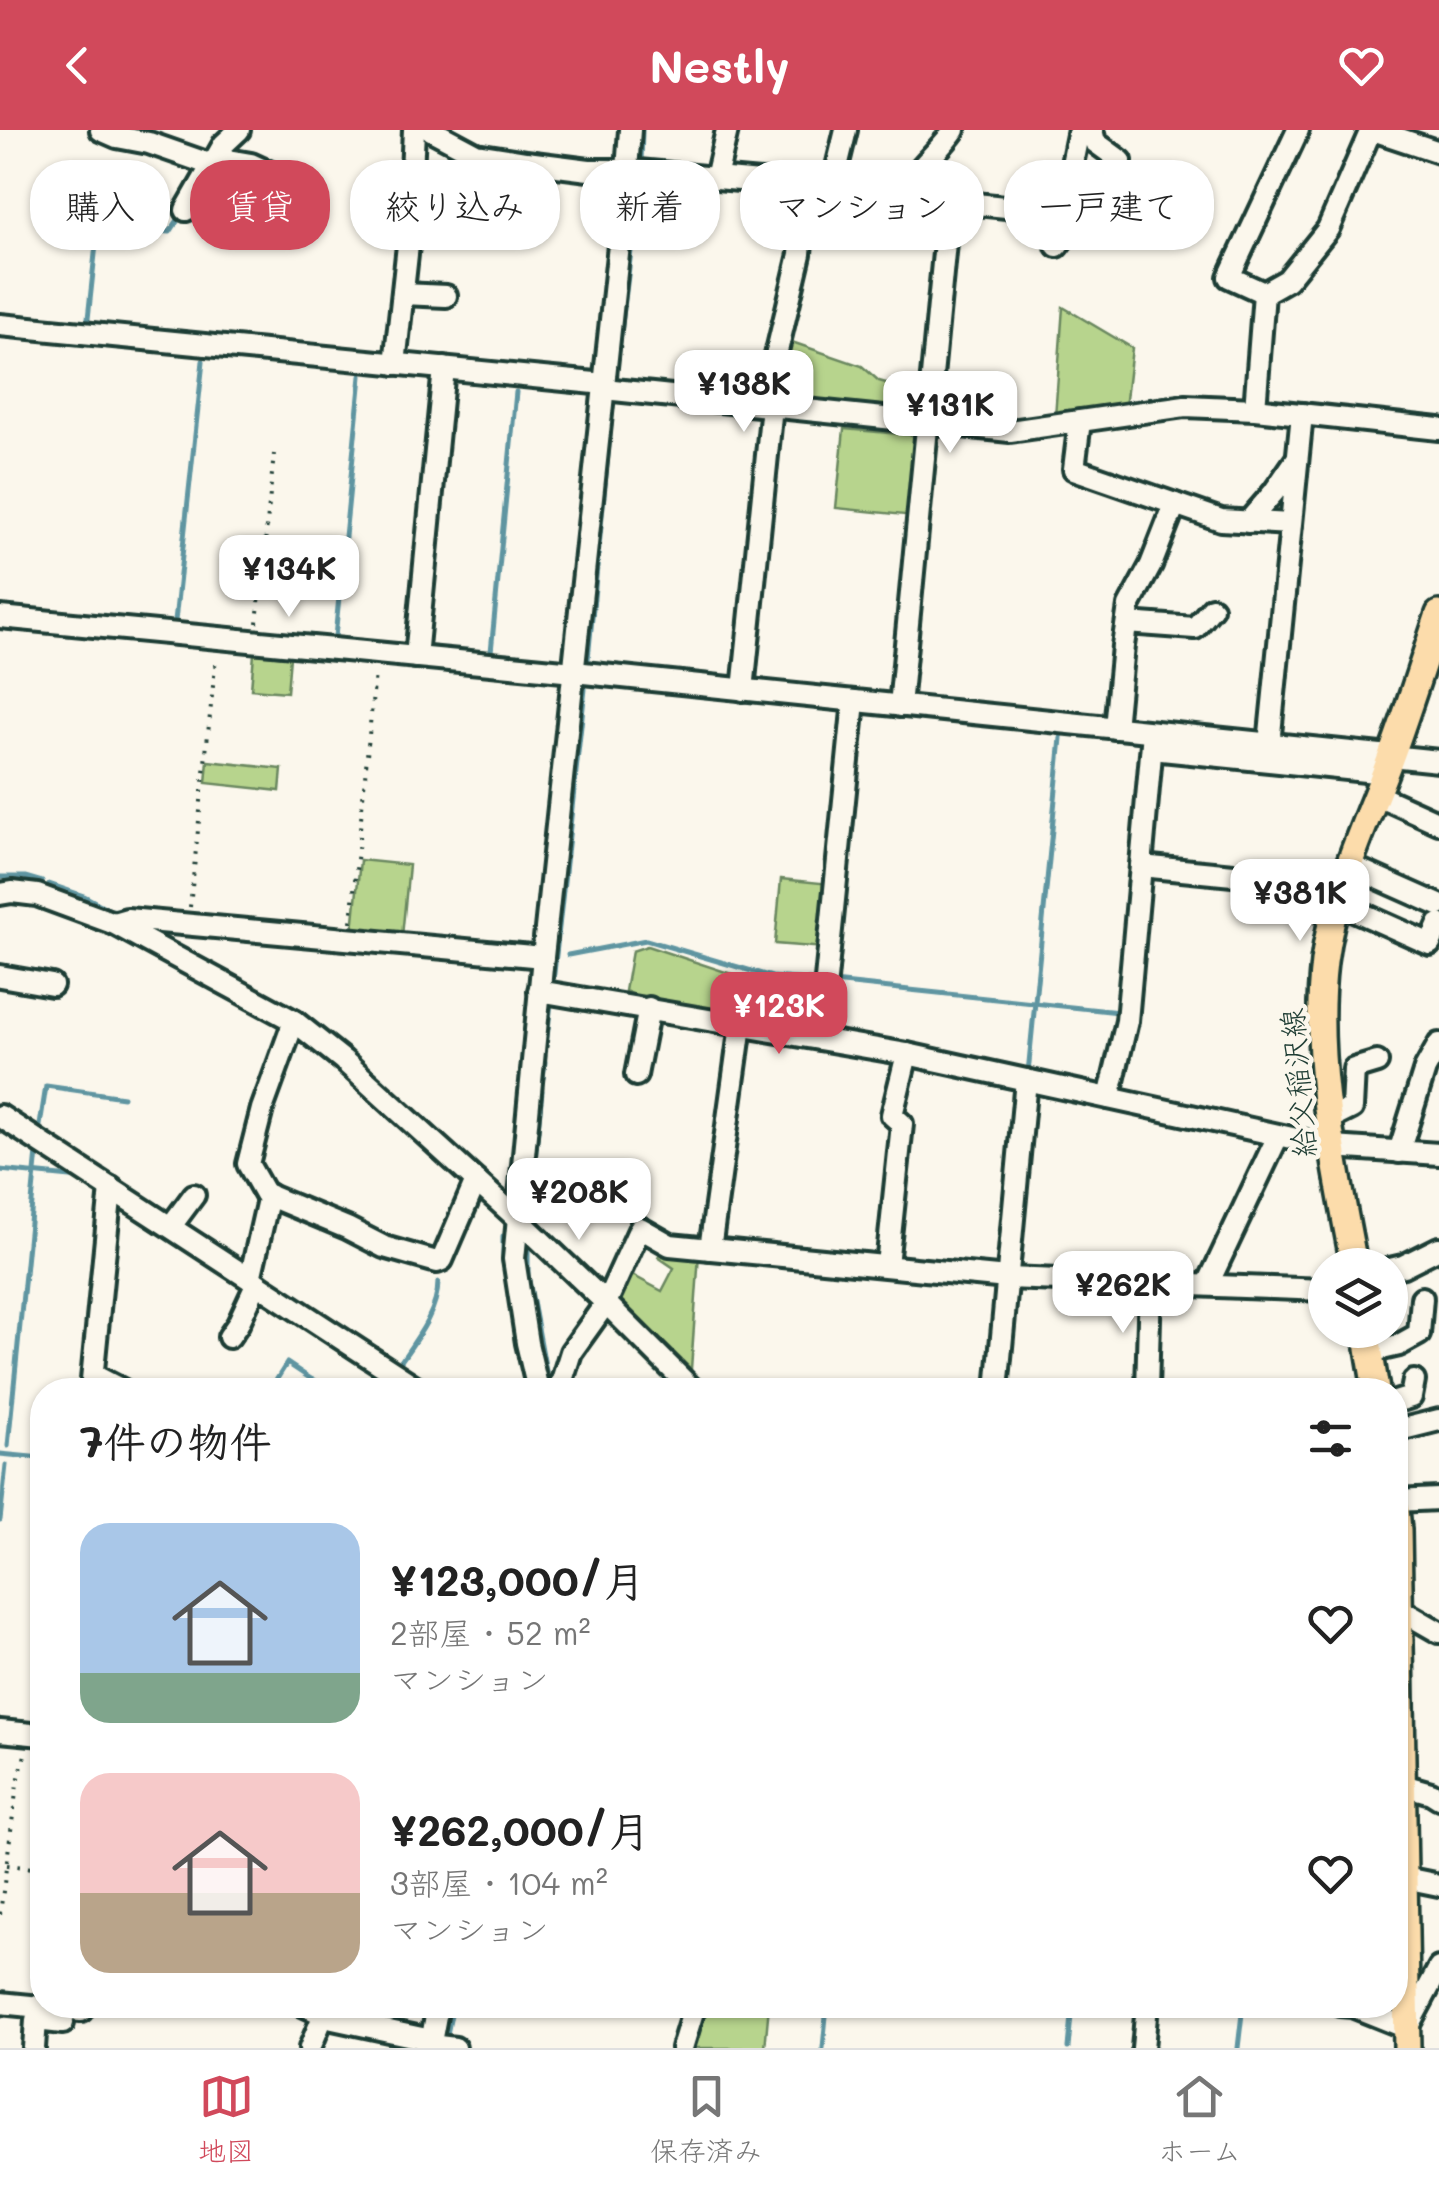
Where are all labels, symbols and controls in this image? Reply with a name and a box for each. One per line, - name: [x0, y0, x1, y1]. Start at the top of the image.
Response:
- text: Nestly: [649, 36, 790, 94]
- icon: back: [50, 38, 105, 93]
- icon: heart: [1334, 38, 1389, 93]
- chip: 購入: [30, 160, 170, 250]
- chip: 賃貸: [190, 160, 330, 250]
- chip: 絞り込み: [350, 160, 560, 250]
- chip: 新着: [580, 160, 720, 250]
- chip: マンション: [740, 160, 984, 250]
- chip: 一戸建て: [1004, 160, 1214, 250]
- pin: ¥138K: [674, 350, 814, 435]
- text: ¥138K: [696, 361, 792, 403]
- pin: ¥131K: [880, 371, 1020, 456]
- text: ¥131K: [905, 382, 995, 424]
- pin: ¥134K: [219, 535, 359, 620]
- text: ¥134K: [241, 546, 337, 588]
- pin: ¥381K: [1230, 859, 1370, 944]
- text: ¥381K: [1252, 870, 1348, 912]
- pin: ¥123K: [709, 972, 849, 1057]
- text: ¥123K: [732, 983, 826, 1025]
- street label: 給父稲沢線: [1271, 1007, 1323, 1159]
- pin: ¥208K: [509, 1158, 649, 1243]
- text: ¥208K: [529, 1169, 629, 1211]
- map controls: [1308, 1248, 1408, 1348]
- button: layers: [1308, 1248, 1408, 1348]
- pin: ¥262K: [1053, 1251, 1193, 1336]
- text: ¥262K: [1074, 1262, 1172, 1304]
- icon: filters: [1303, 1411, 1358, 1466]
- text: 7件の物件: [80, 1413, 271, 1468]
- text: ¥123,000/月: [390, 1552, 645, 1607]
- icon: home: [160, 1563, 280, 1683]
- icon: heart: [1303, 1596, 1358, 1651]
- text: 2部屋 · 52 m²: [390, 1611, 591, 1653]
- text: マンション: [390, 1657, 549, 1699]
- text: ¥262,000/月: [390, 1802, 650, 1857]
- icon: home: [160, 1813, 280, 1933]
- icon: heart: [1303, 1846, 1358, 1901]
- text: 3部屋 · 104 m²: [390, 1861, 608, 1903]
- text: マンション: [390, 1907, 549, 1949]
- tab: 地図: [198, 2069, 254, 2169]
- tab: 保存済み: [650, 2069, 762, 2169]
- tab: ホーム: [1158, 2069, 1241, 2169]

